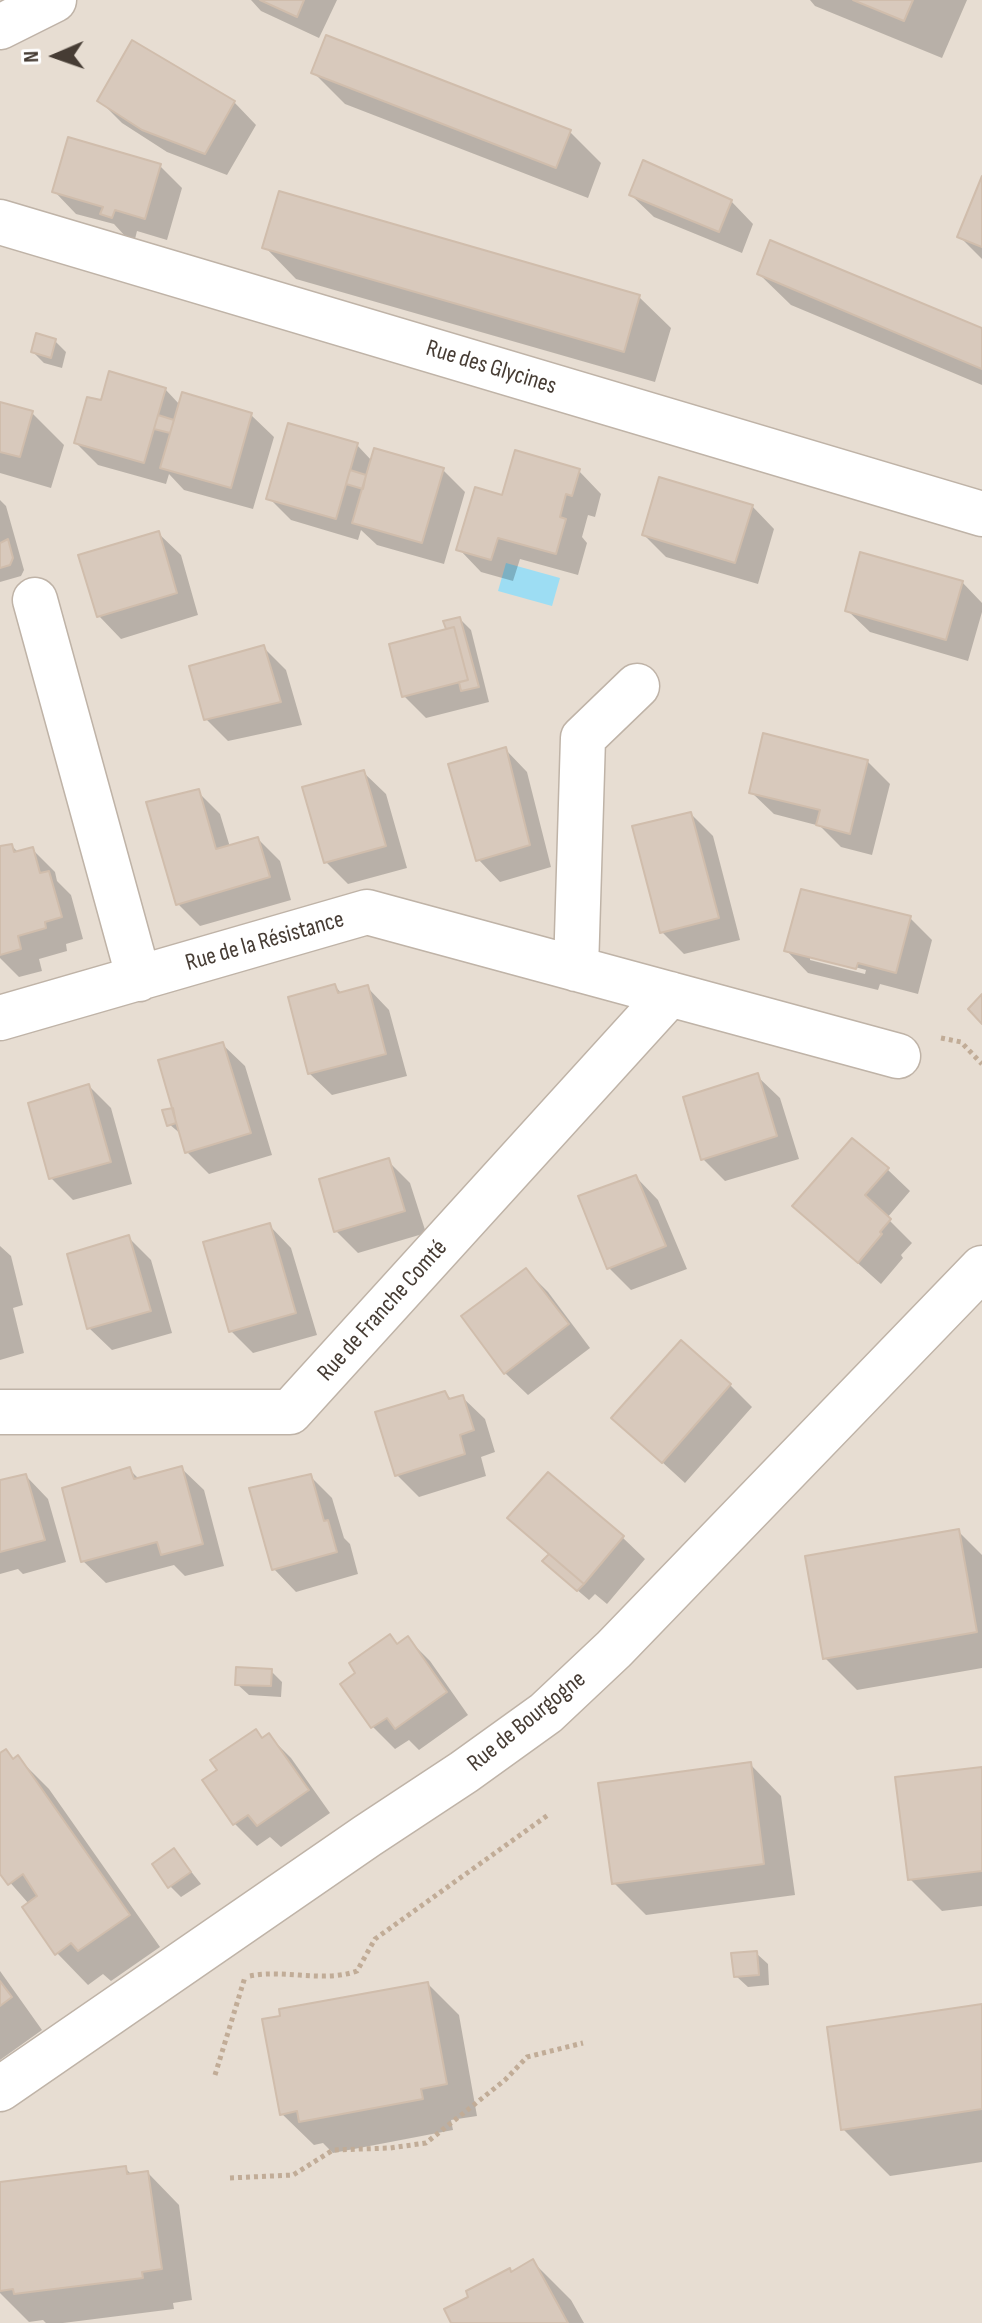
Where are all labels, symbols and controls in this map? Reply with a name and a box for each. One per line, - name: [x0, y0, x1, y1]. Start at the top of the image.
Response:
- north arrow: [16, 16, 96, 96]
- text: N: [18, 51, 45, 63]
- street label: Rue des Glycines: [422, 335, 560, 401]
- street label: Rue de la Résistance: [182, 906, 348, 978]
- street label: Rue de Franche Comté: [312, 1234, 454, 1388]
- street label: Rue de Bourgogne: [462, 1666, 592, 1778]

